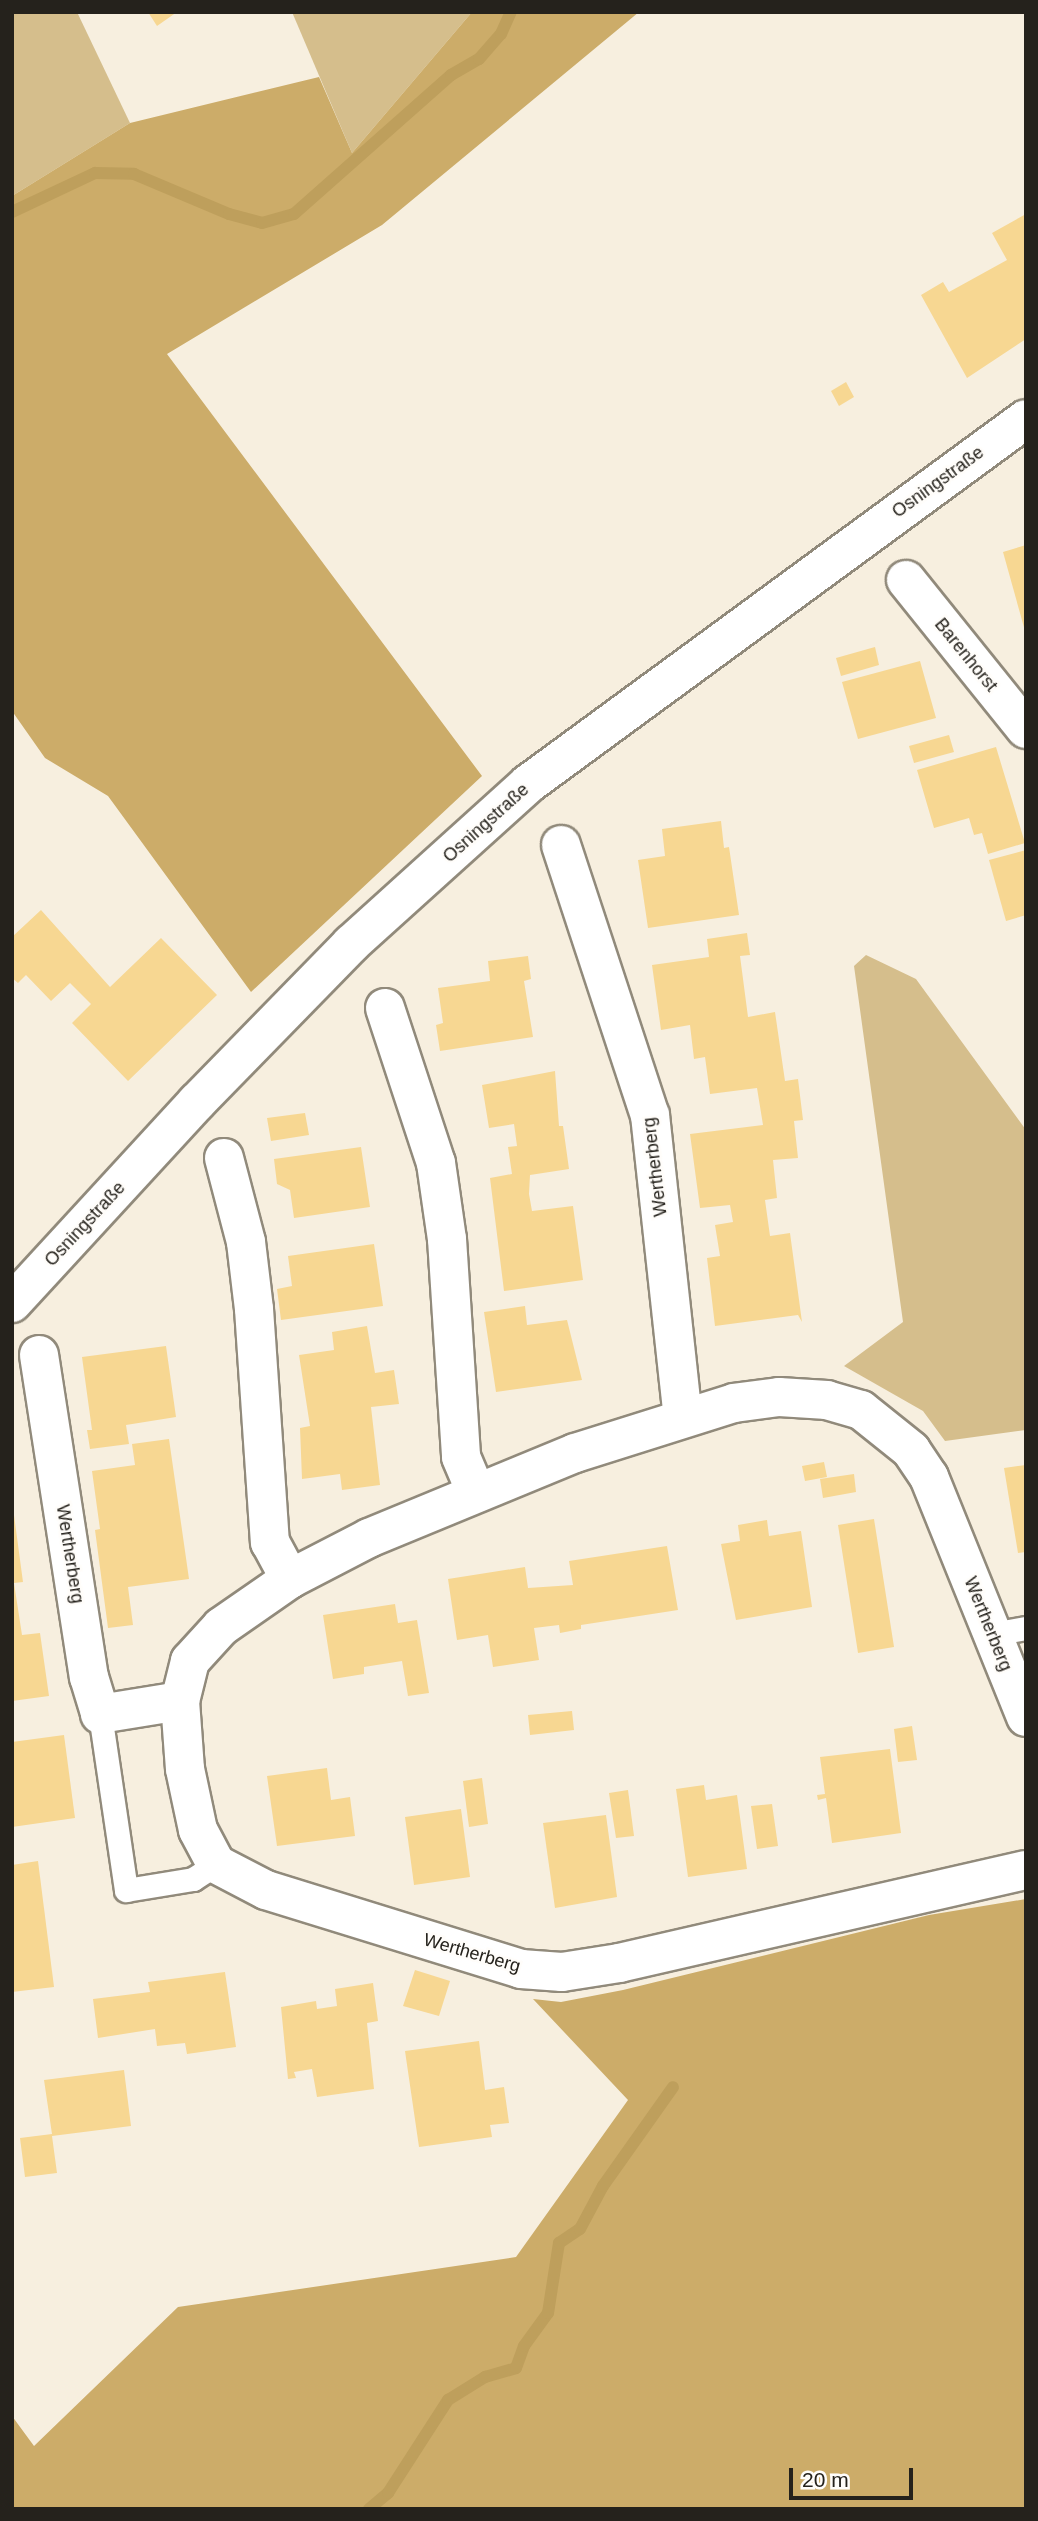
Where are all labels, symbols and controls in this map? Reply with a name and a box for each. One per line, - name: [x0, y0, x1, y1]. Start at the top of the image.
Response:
- street label: Osningstraße: [888, 442, 988, 522]
- street label: Barenhorst: [930, 614, 1002, 696]
- street label: Osningstraße: [439, 779, 533, 867]
- street label: Wertherberg: [638, 1116, 672, 1218]
- street label: Osningstraße: [40, 1177, 130, 1271]
- street label: Wertherberg: [52, 1503, 88, 1605]
- street label: Wertherberg: [959, 1574, 1017, 1674]
- street label: Wertherberg: [421, 1929, 523, 1977]
- scale bar: [793, 2454, 917, 2498]
- text: 20 m: [802, 2468, 849, 2491]

